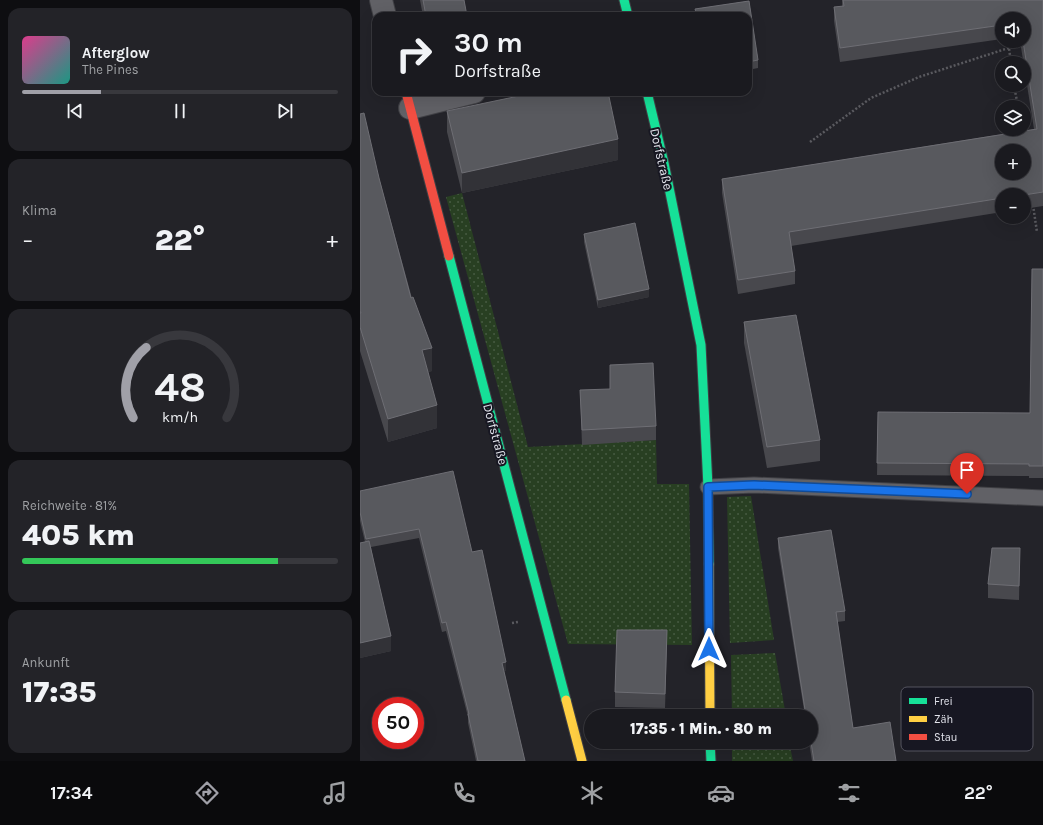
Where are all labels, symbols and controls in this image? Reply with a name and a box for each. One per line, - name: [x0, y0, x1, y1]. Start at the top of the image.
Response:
- map controls: [995, 12, 1031, 224]
- button: sound: [995, 12, 1031, 48]
- text: 30 m: [454, 26, 523, 59]
- icon: right: [388, 28, 440, 80]
- text: Afterglow: [82, 44, 150, 62]
- button: search: [995, 56, 1031, 92]
- text: Dorfstraße: [454, 60, 541, 82]
- text: The Pines: [82, 62, 139, 77]
- icon: previous: [64, 100, 86, 122]
- icon: pause: [169, 100, 191, 122]
- icon: next: [274, 100, 296, 122]
- button: layers: [995, 100, 1031, 136]
- street label: Dorfstraße: [647, 127, 676, 192]
- button: +: [995, 144, 1031, 180]
- button: −: [995, 188, 1031, 224]
- text: Klima: [22, 203, 57, 218]
- text: 22°: [154, 222, 206, 258]
- text: −: [22, 227, 34, 253]
- text: +: [326, 227, 338, 253]
- text: 48: [154, 363, 206, 411]
- street label: Dorfstraße: [480, 402, 511, 467]
- text: km/h: [162, 409, 198, 426]
- pin: [950, 453, 984, 494]
- icon: arrive: [956, 459, 978, 481]
- text: Reichweite · 81%: [22, 498, 117, 513]
- text: 405 km: [22, 517, 135, 553]
- position arrow: [688, 628, 730, 670]
- text: Ankunft: [22, 655, 70, 670]
- text: 17:35: [22, 674, 96, 710]
- legend: [901, 687, 1033, 751]
- text: Frei: [934, 695, 953, 708]
- speed limit sign: 50: [372, 697, 424, 749]
- text: Zäh: [934, 713, 953, 726]
- text: 17:35 · 1 Min. · 80 m: [630, 720, 772, 738]
- text: Stau: [934, 731, 958, 744]
- icon: directions: [193, 779, 221, 807]
- icon: music: [321, 779, 349, 807]
- icon: phone: [450, 779, 478, 807]
- icon: climate: [578, 779, 606, 807]
- icon: car: [707, 779, 735, 807]
- icon: filters: [835, 779, 863, 807]
- text: 17:34: [50, 782, 92, 804]
- text: 22°: [964, 782, 993, 804]

